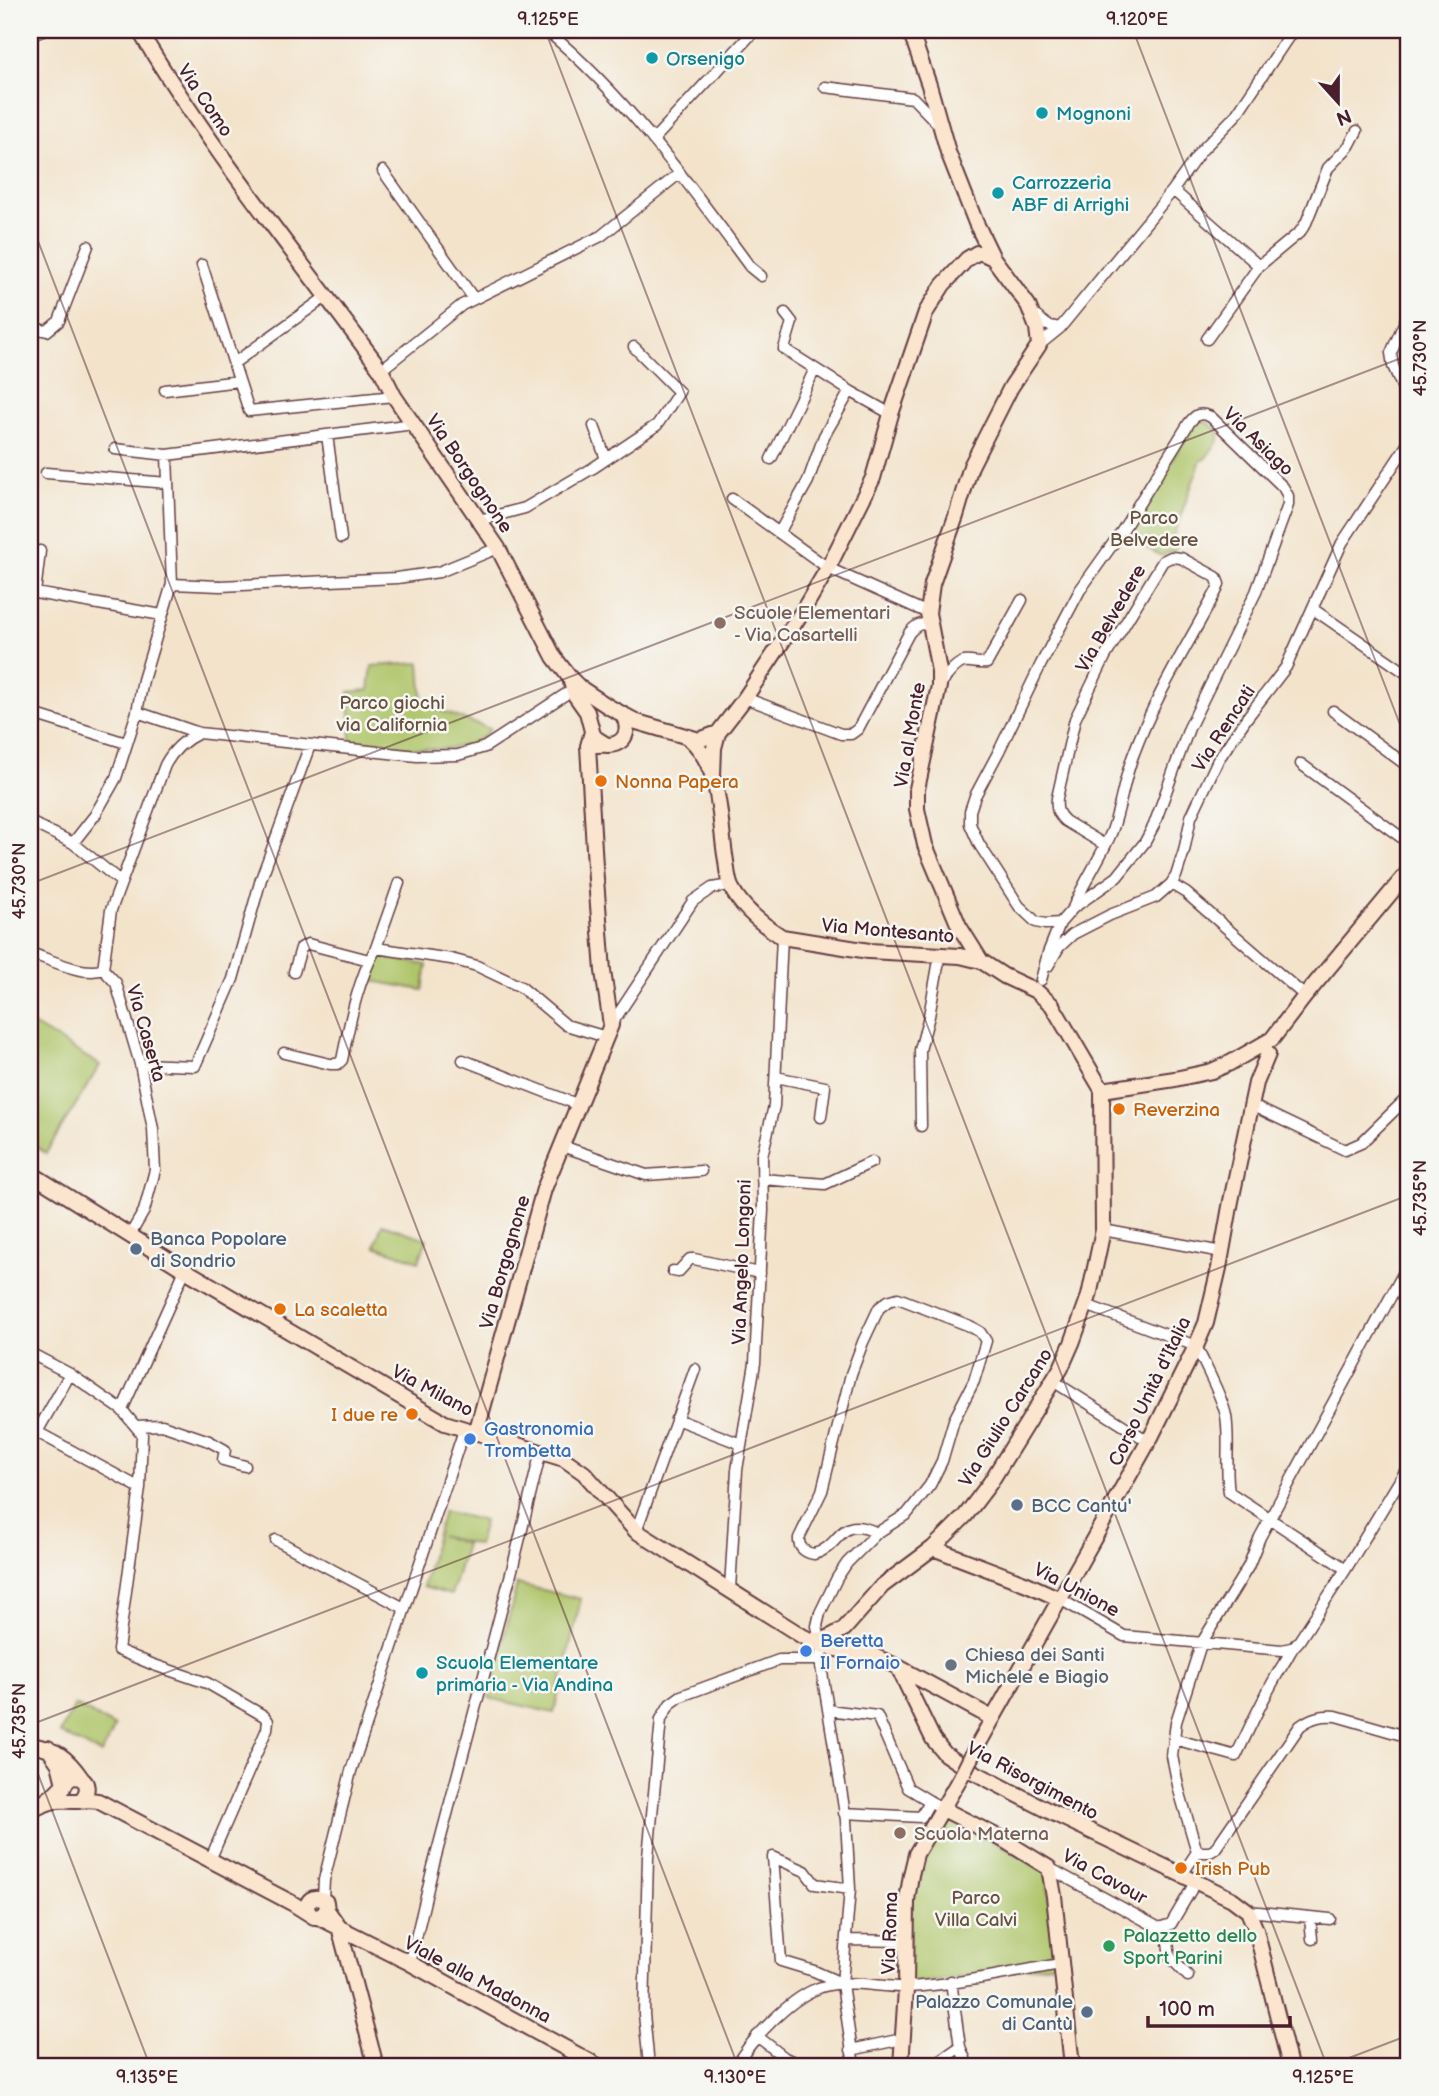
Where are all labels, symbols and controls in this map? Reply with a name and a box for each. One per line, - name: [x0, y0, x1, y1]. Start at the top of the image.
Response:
- text: 9.125°E: [517, 9, 579, 30]
- text: 9.120°E: [1106, 9, 1168, 30]
- place label: Orsenigo: [666, 48, 745, 71]
- marker: Orsenigo: [644, 50, 660, 66]
- street label: Via Como: [172, 60, 237, 142]
- north arrow: [1302, 66, 1372, 136]
- place label: Mognoni: [1056, 103, 1131, 126]
- text: N: [1333, 103, 1354, 130]
- marker: Mognoni: [1034, 105, 1050, 121]
- place label: Carrozzeria ABF di Arrighi: [1012, 172, 1129, 217]
- marker: Carrozzeria ABF di Arrighi: [990, 185, 1006, 201]
- text: 45.730°N: [1410, 319, 1431, 397]
- street label: Via Asiago: [1218, 403, 1298, 481]
- street label: Via Borgognone: [420, 410, 517, 538]
- park label: Parco Belvedere: [1110, 507, 1198, 552]
- street label: Via Belvedere: [1071, 561, 1151, 677]
- place label: Scuole Elementari - Via Casartelli: [734, 602, 890, 647]
- marker: Scuole Elementari - Via Casartelli: [712, 615, 728, 631]
- street label: Via al Monte: [890, 681, 931, 790]
- street label: Via Rencati: [1188, 681, 1261, 776]
- park label: Parco giochi via California: [335, 692, 448, 737]
- place label: Nonna Papera: [615, 771, 739, 794]
- marker: Nonna Papera: [593, 773, 609, 789]
- text: 45.730°N: [9, 842, 30, 920]
- street label: Via Montesanto: [820, 914, 955, 949]
- street label: Via Caserta: [121, 982, 170, 1085]
- place label: Reverzina: [1133, 1099, 1220, 1122]
- marker: Reverzina: [1111, 1101, 1127, 1117]
- text: 45.735°N: [1410, 1160, 1431, 1236]
- street label: Via Angelo Longoni: [728, 1179, 757, 1345]
- street label: Via Borgognone: [475, 1193, 536, 1332]
- place label: Banca Popolare di Sondrio: [150, 1228, 287, 1273]
- marker: Banca Popolare di Sondrio: [128, 1241, 144, 1257]
- place label: La scaletta: [294, 1299, 388, 1322]
- marker: La scaletta: [272, 1301, 288, 1317]
- street label: Corso Unità d'Italia: [1104, 1313, 1196, 1470]
- street label: Via Giulio Carcano: [954, 1344, 1058, 1491]
- street label: Via Milano: [387, 1360, 477, 1422]
- place label: I due re: [331, 1404, 398, 1427]
- marker: I due re: [404, 1406, 420, 1422]
- place label: Gastronomia Trombetta: [484, 1418, 594, 1463]
- marker: Gastronomia Trombetta: [462, 1431, 478, 1447]
- place label: BCC Cantu': [1031, 1495, 1132, 1518]
- marker: BCC Cantu': [1009, 1497, 1025, 1513]
- street label: Via Unione: [1029, 1558, 1123, 1623]
- place label: Beretta Il Fornaio: [820, 1630, 900, 1675]
- marker: Beretta Il Fornaio: [798, 1643, 814, 1659]
- place label: Chiesa dei Santi Michele e Biagio: [965, 1644, 1109, 1689]
- place label: Scuola Elementare primaria - Via Andina: [436, 1652, 613, 1697]
- marker: Chiesa dei Santi Michele e Biagio: [943, 1657, 959, 1673]
- marker: Scuola Elementare primaria - Via Andina: [414, 1665, 430, 1681]
- text: 45.735°N: [9, 1683, 30, 1759]
- street label: Via Risorgimento: [962, 1737, 1102, 1826]
- place label: Scuola Materna: [914, 1823, 1049, 1846]
- marker: Scuola Materna: [892, 1825, 908, 1841]
- street label: Via Cavour: [1058, 1845, 1152, 1911]
- place label: Irish Pub: [1195, 1858, 1271, 1881]
- marker: Irish Pub: [1173, 1860, 1189, 1876]
- park label: Parco Villa Calvi: [935, 1887, 1017, 1932]
- street label: Via Roma: [878, 1891, 903, 1975]
- place label: Palazzetto dello Sport Parini: [1123, 1925, 1257, 1970]
- street label: Viale alla Madonna: [400, 1932, 555, 2029]
- marker: Palazzetto dello Sport Parini: [1101, 1938, 1117, 1954]
- scale bar: [1148, 1984, 1290, 2028]
- place label: Palazzo Comunale di Cantù: [915, 1991, 1073, 2036]
- text: 100 m: [1159, 1997, 1215, 2022]
- marker: Palazzo Comunale di Cantù: [1079, 2004, 1095, 2020]
- text: 9.135°E: [116, 2067, 178, 2088]
- text: 9.130°E: [704, 2067, 766, 2088]
- text: 9.125°E: [1292, 2067, 1354, 2088]

